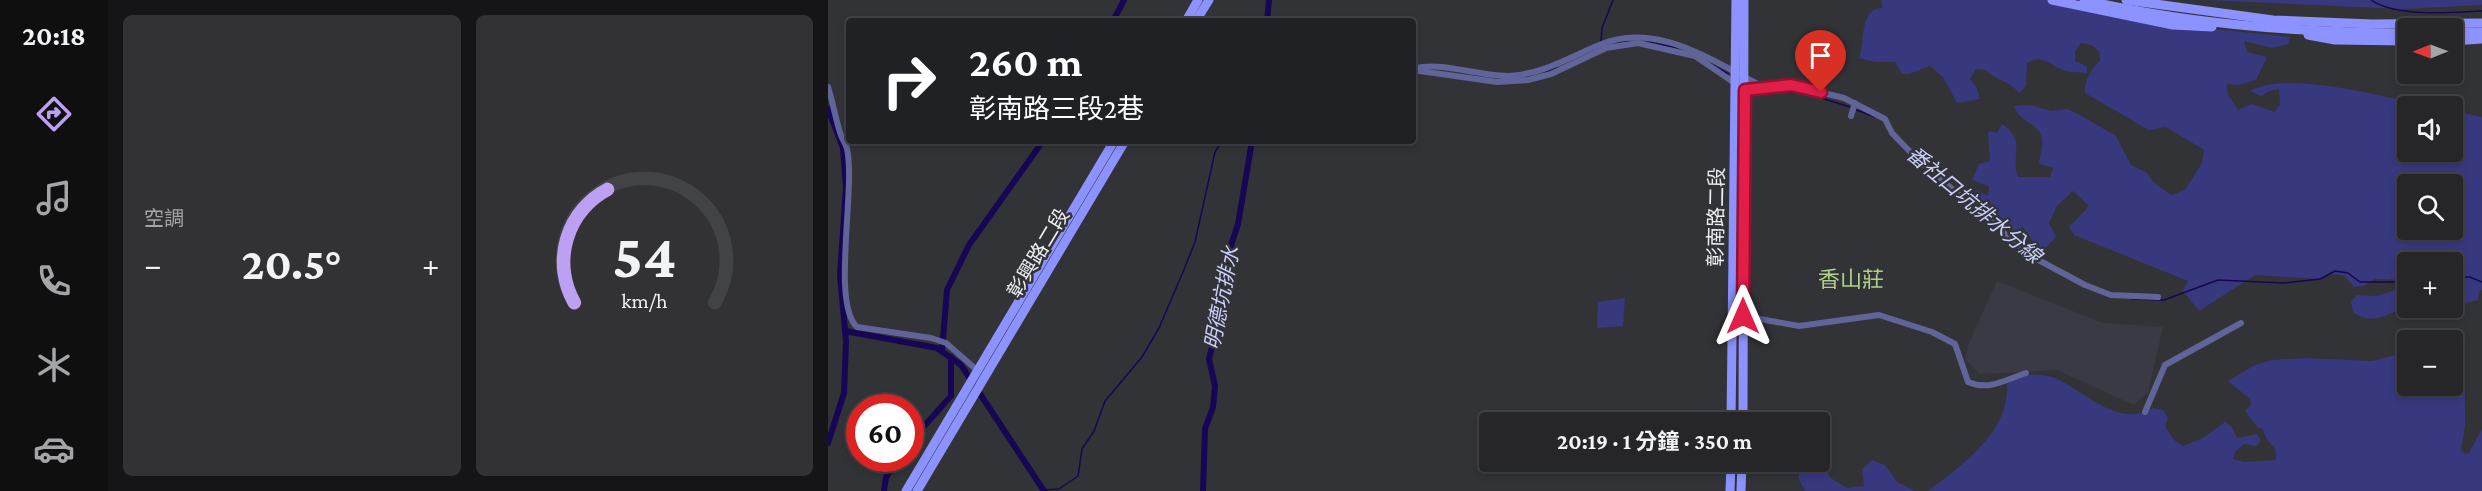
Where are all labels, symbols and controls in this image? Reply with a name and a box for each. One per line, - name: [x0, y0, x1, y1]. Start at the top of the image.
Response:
- north arrow: [2397, 18, 2463, 84]
- map controls: [2397, 18, 2463, 396]
- text: 20:18: [22, 21, 86, 51]
- pin: [1795, 30, 1846, 92]
- text: 260 m: [969, 38, 1083, 85]
- icon: arrive: [1804, 39, 1837, 72]
- icon: right: [870, 42, 948, 120]
- icon: directions: [33, 93, 75, 135]
- text: 彰南路三段2巷: [969, 94, 1144, 124]
- button: sound: [2397, 96, 2463, 162]
- water label: 番社口坑排水分線: [1902, 142, 2048, 269]
- street label: 彰南路二段: [1704, 167, 1728, 267]
- button: search: [2397, 174, 2463, 240]
- icon: music: [33, 177, 75, 219]
- street label: 彰興路二段: [1003, 204, 1073, 302]
- text: 空調: [144, 207, 184, 229]
- text: 54: [612, 221, 676, 290]
- text: 20.5°: [242, 239, 342, 289]
- water label: 明德坑排水: [1200, 243, 1244, 352]
- text: −: [144, 246, 161, 283]
- text: +: [422, 246, 439, 283]
- button: +: [2397, 252, 2463, 318]
- icon: phone: [33, 260, 75, 302]
- district label: 香山莊: [1818, 267, 1884, 292]
- position arrow: [1711, 284, 1775, 348]
- text: km/h: [621, 289, 668, 313]
- button: −: [2397, 330, 2463, 396]
- icon: climate: [33, 344, 75, 386]
- speed limit sign: 60: [846, 394, 924, 472]
- icon: car: [33, 428, 75, 470]
- text: 20:19 · 1 分鐘 · 350 m: [1557, 429, 1752, 454]

